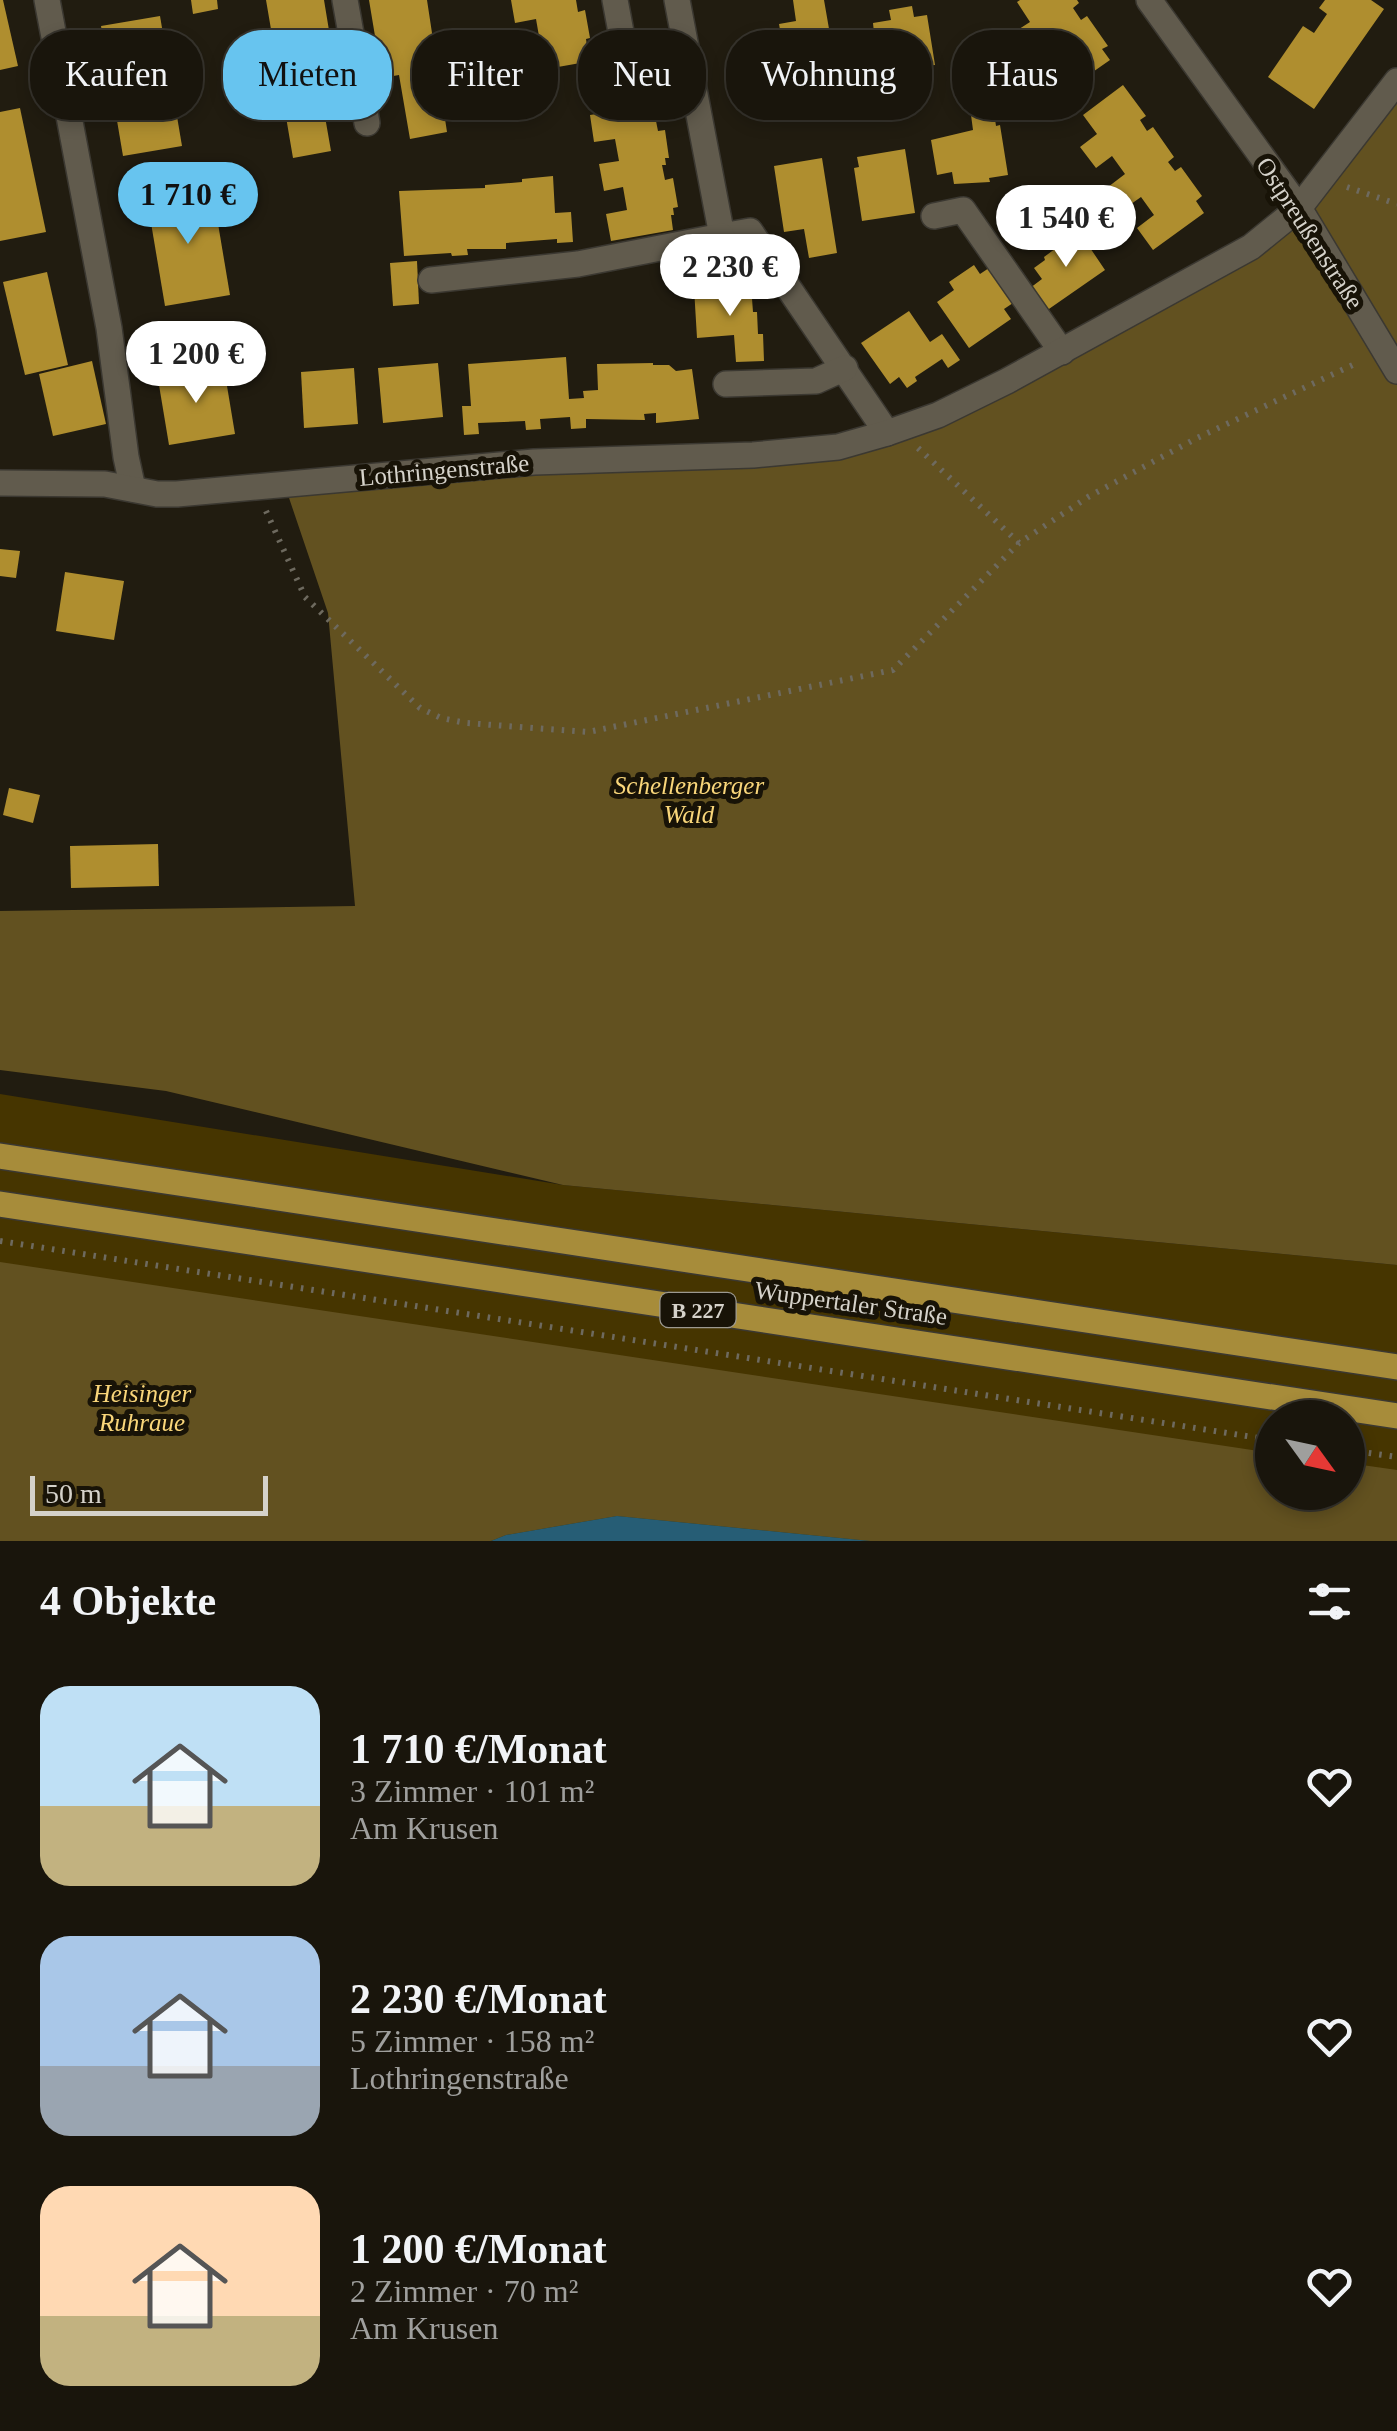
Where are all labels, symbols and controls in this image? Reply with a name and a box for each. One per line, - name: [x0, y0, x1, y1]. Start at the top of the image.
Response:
- chip: Kaufen: [30, 30, 203, 120]
- chip: Mieten: [223, 30, 392, 120]
- chip: Filter: [412, 30, 558, 120]
- chip: Neu: [578, 30, 706, 120]
- chip: Wohnung: [726, 30, 932, 120]
- chip: Haus: [952, 30, 1093, 120]
- street label: Ostpreußenstraße: [1251, 152, 1369, 314]
- pin: 1 710 €: [96, 162, 280, 247]
- text: 1 710 €: [140, 176, 236, 212]
- pin: 1 540 €: [974, 185, 1158, 270]
- text: 1 540 €: [1018, 199, 1114, 235]
- pin: 2 230 €: [638, 234, 822, 319]
- text: 2 230 €: [682, 248, 778, 284]
- pin: 1 200 €: [104, 321, 288, 406]
- text: 1 200 €: [148, 335, 244, 371]
- street label: Lothringenstraße: [358, 449, 530, 491]
- park label: Schellenberger Wald: [614, 772, 764, 828]
- street label: Wuppertaler Straße: [753, 1276, 949, 1330]
- road number: B 227: [660, 1293, 736, 1327]
- park label: Heisinger Ruhraue: [92, 1380, 192, 1436]
- north arrow: [1255, 1400, 1365, 1510]
- map controls: [1255, 1400, 1365, 1510]
- scale bar: [30, 1471, 268, 1516]
- text: 50 m: [45, 1478, 102, 1509]
- icon: filters: [1302, 1574, 1357, 1629]
- text: 4 Objekte: [40, 1578, 216, 1624]
- icon: home: [120, 1726, 240, 1846]
- text: 1 710 €/Monat: [350, 1726, 607, 1772]
- icon: heart: [1302, 1759, 1357, 1814]
- text: 3 Zimmer · 101 m²: [350, 1773, 594, 1809]
- text: Am Krusen: [350, 1810, 498, 1846]
- icon: home: [120, 1976, 240, 2096]
- text: 2 230 €/Monat: [350, 1976, 607, 2022]
- icon: heart: [1302, 2009, 1357, 2064]
- text: 5 Zimmer · 158 m²: [350, 2023, 594, 2059]
- text: Lothringenstraße: [350, 2060, 569, 2096]
- icon: home: [120, 2226, 240, 2346]
- text: 1 200 €/Monat: [350, 2226, 607, 2272]
- icon: heart: [1302, 2259, 1357, 2314]
- text: 2 Zimmer · 70 m²: [350, 2273, 578, 2309]
- text: Am Krusen: [350, 2310, 498, 2346]

